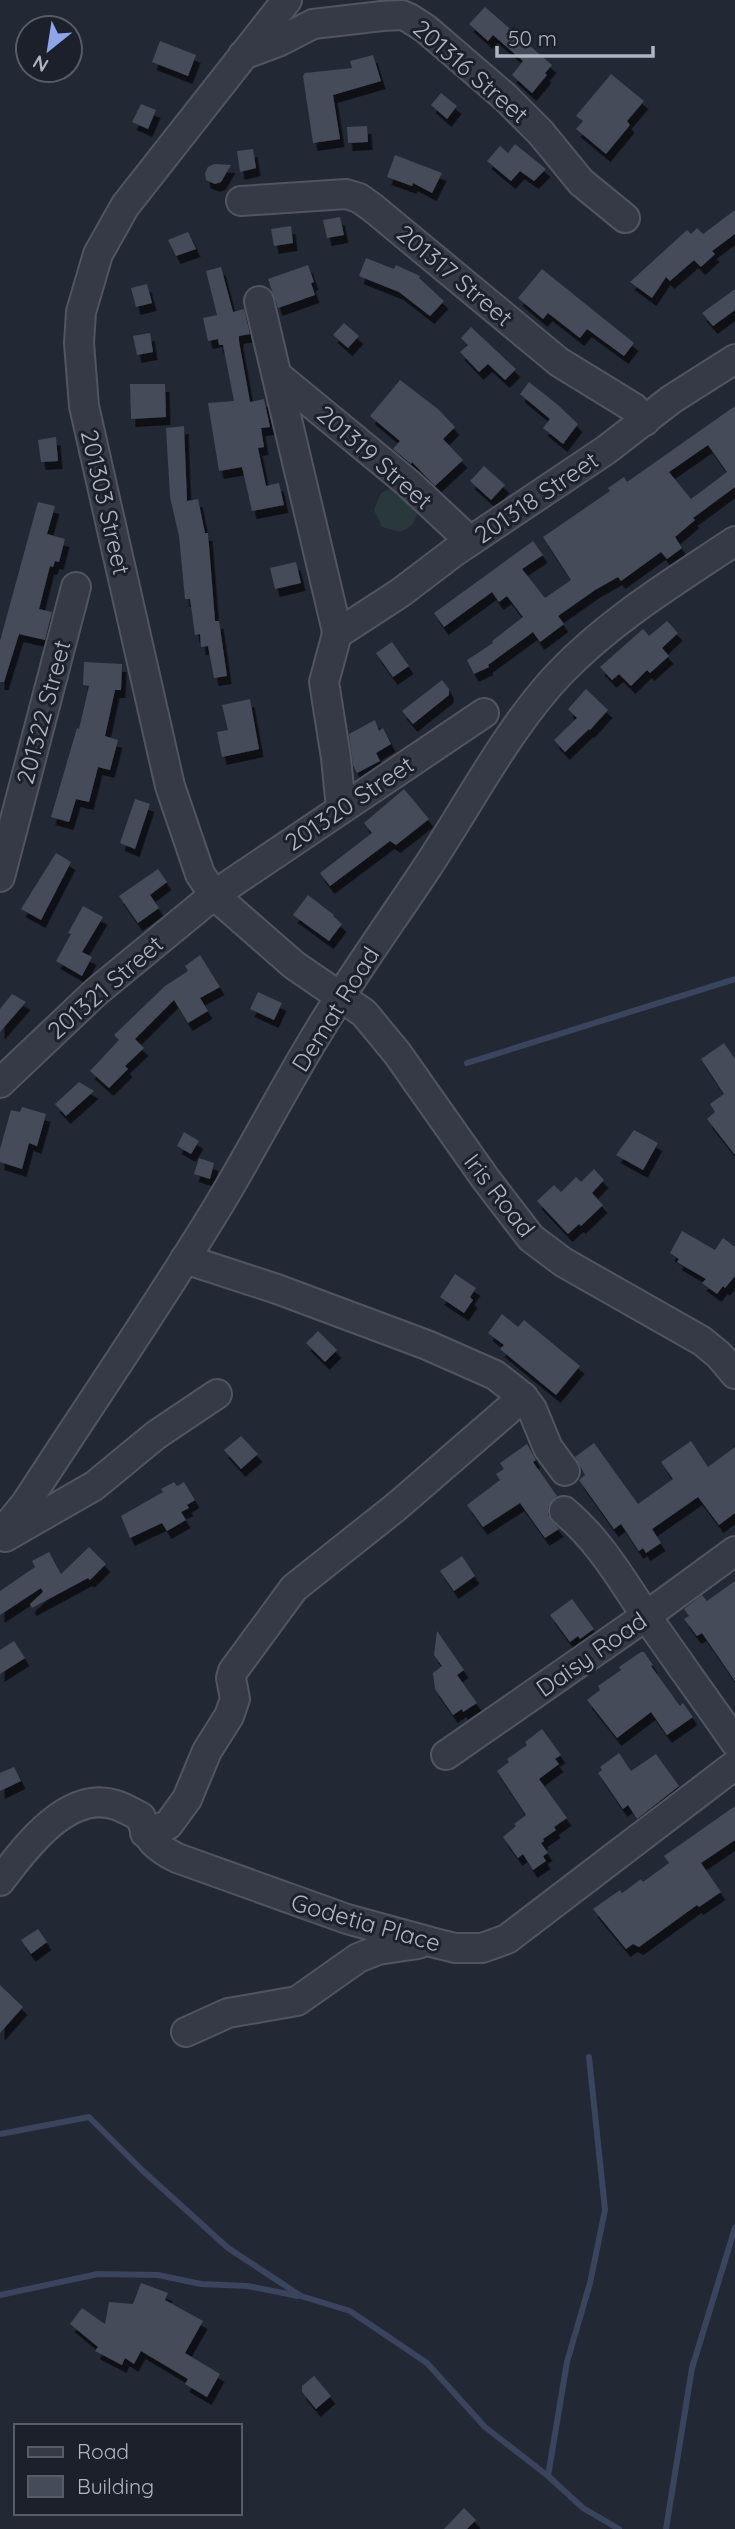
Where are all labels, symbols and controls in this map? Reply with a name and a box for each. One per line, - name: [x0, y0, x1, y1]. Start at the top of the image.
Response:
- street label: 201316 Street: [407, 13, 535, 129]
- north arrow: [14, 14, 84, 84]
- scale bar: [497, 14, 653, 58]
- text: 50 m: [508, 25, 557, 51]
- text: N: [28, 50, 53, 78]
- street label: 201317 Street: [391, 218, 519, 332]
- street label: 201319 Street: [311, 399, 439, 515]
- street label: 201303 Street: [75, 426, 137, 578]
- street label: 201318 Street: [468, 445, 604, 549]
- street label: 201322 Street: [9, 637, 77, 787]
- street label: 201320 Street: [279, 749, 419, 857]
- street label: 201321 Street: [41, 929, 169, 1045]
- street label: Demat Road: [285, 941, 385, 1077]
- street label: Iris Road: [458, 1147, 542, 1243]
- street label: Daisy Road: [530, 1605, 652, 1703]
- street label: Godetia Place: [288, 1886, 444, 1958]
- legend: [14, 2424, 242, 2515]
- text: Road: [77, 2438, 129, 2464]
- text: Building: [77, 2473, 154, 2499]

